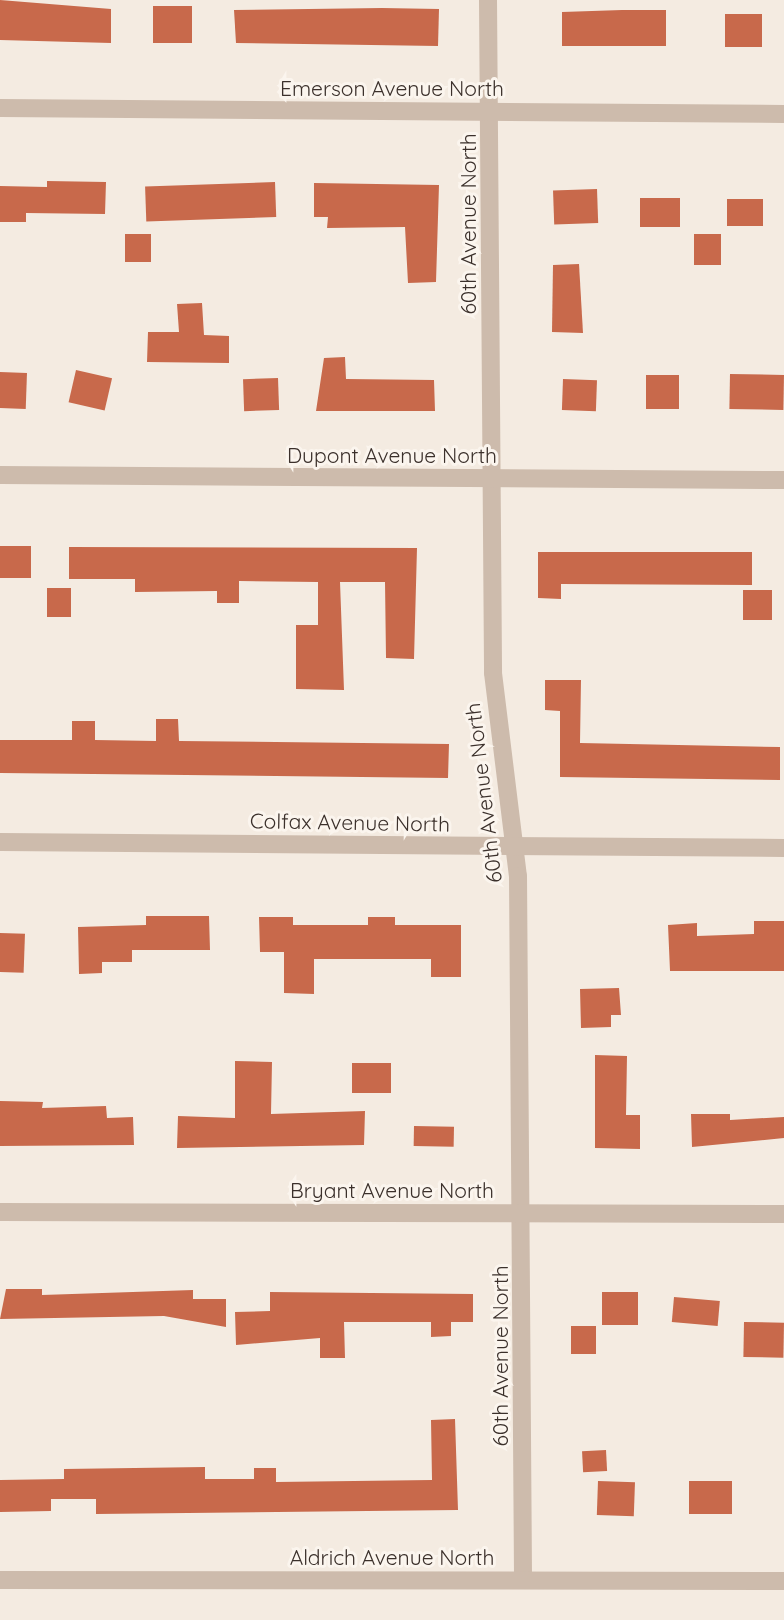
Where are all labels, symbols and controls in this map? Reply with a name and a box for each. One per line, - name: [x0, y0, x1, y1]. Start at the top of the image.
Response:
- street label: Emerson Avenue North: [280, 75, 504, 101]
- street label: 60th Avenue North: [455, 133, 481, 315]
- street label: Dupont Avenue North: [287, 442, 497, 468]
- street label: 60th Avenue North: [459, 702, 507, 884]
- street label: Colfax Avenue North: [250, 808, 450, 836]
- street label: Bryant Avenue North: [290, 1177, 494, 1203]
- street label: 60th Avenue North: [487, 1265, 513, 1447]
- street label: Aldrich Avenue North: [290, 1544, 494, 1570]

